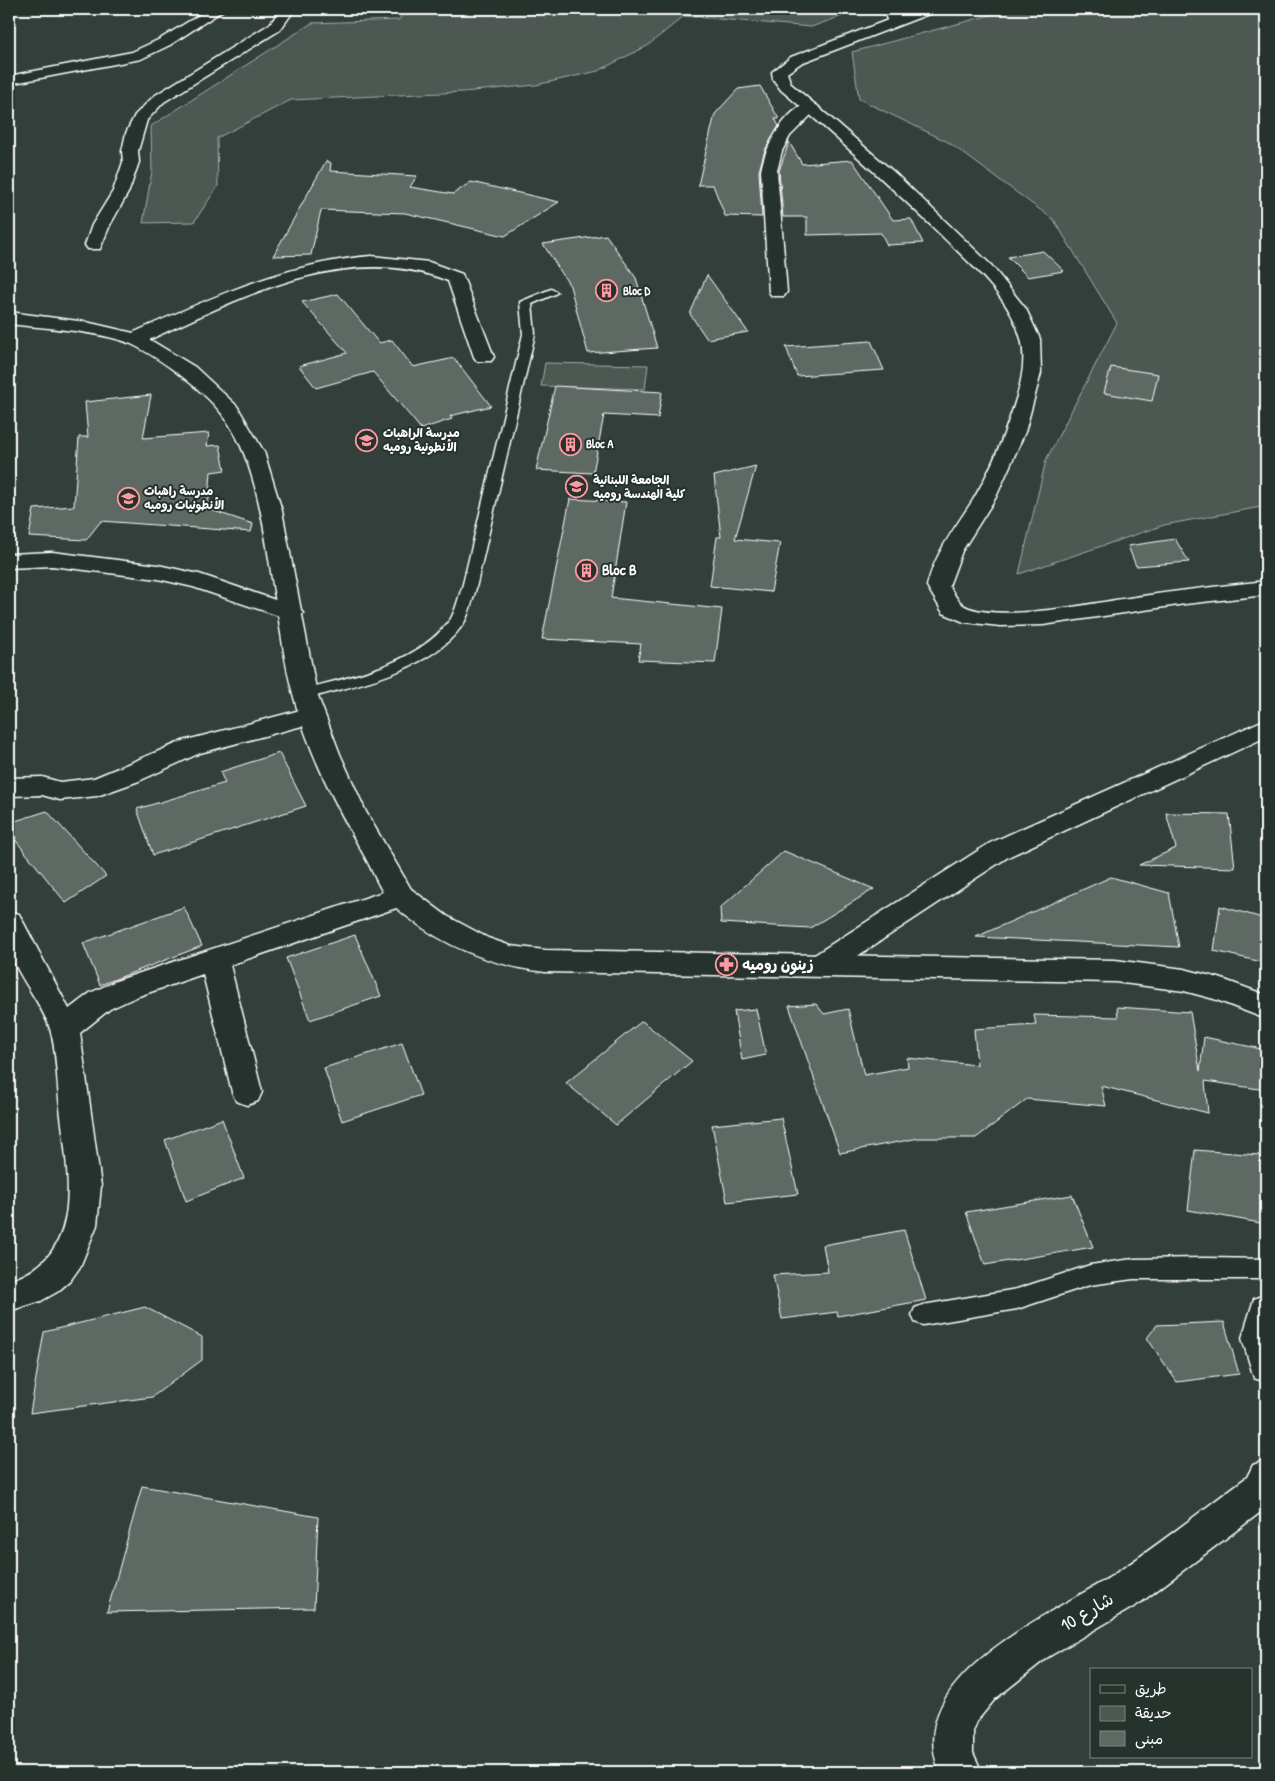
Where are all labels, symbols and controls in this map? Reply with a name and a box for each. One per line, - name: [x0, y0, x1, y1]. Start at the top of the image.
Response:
- building icon: Bloc D: [595, 279, 619, 303]
- place label: Bloc D: [623, 282, 651, 299]
- place label: مدرسة الراهبات الأنطونية روميه: [383, 424, 460, 455]
- school or university icon: مدرسة الراهبات الأنطونية روميه: [355, 428, 379, 452]
- building icon: Bloc A: [558, 432, 582, 456]
- place label: Bloc A: [586, 435, 614, 452]
- place label: الجامعة اللبنانية كلية الهندسة روميه: [593, 471, 686, 502]
- school or university icon: الجامعة اللبنانية كلية الهندسة روميه: [565, 475, 589, 499]
- place label: مدرسة راهبات الأنطونيات روميه: [144, 482, 224, 513]
- school or university icon: مدرسة راهبات الأنطونيات روميه: [116, 486, 140, 510]
- building icon: Bloc B: [574, 558, 598, 582]
- place label: Bloc B: [602, 559, 637, 580]
- pharmacy icon: زينون روميه: [714, 953, 738, 977]
- place label: زينون روميه: [742, 954, 814, 975]
- street label: شارع 10: [1056, 1586, 1118, 1637]
- legend: [1090, 1668, 1252, 1758]
- text: طريق: [1135, 1678, 1167, 1699]
- text: حديقة: [1135, 1702, 1172, 1723]
- text: مبنى: [1135, 1728, 1163, 1749]

